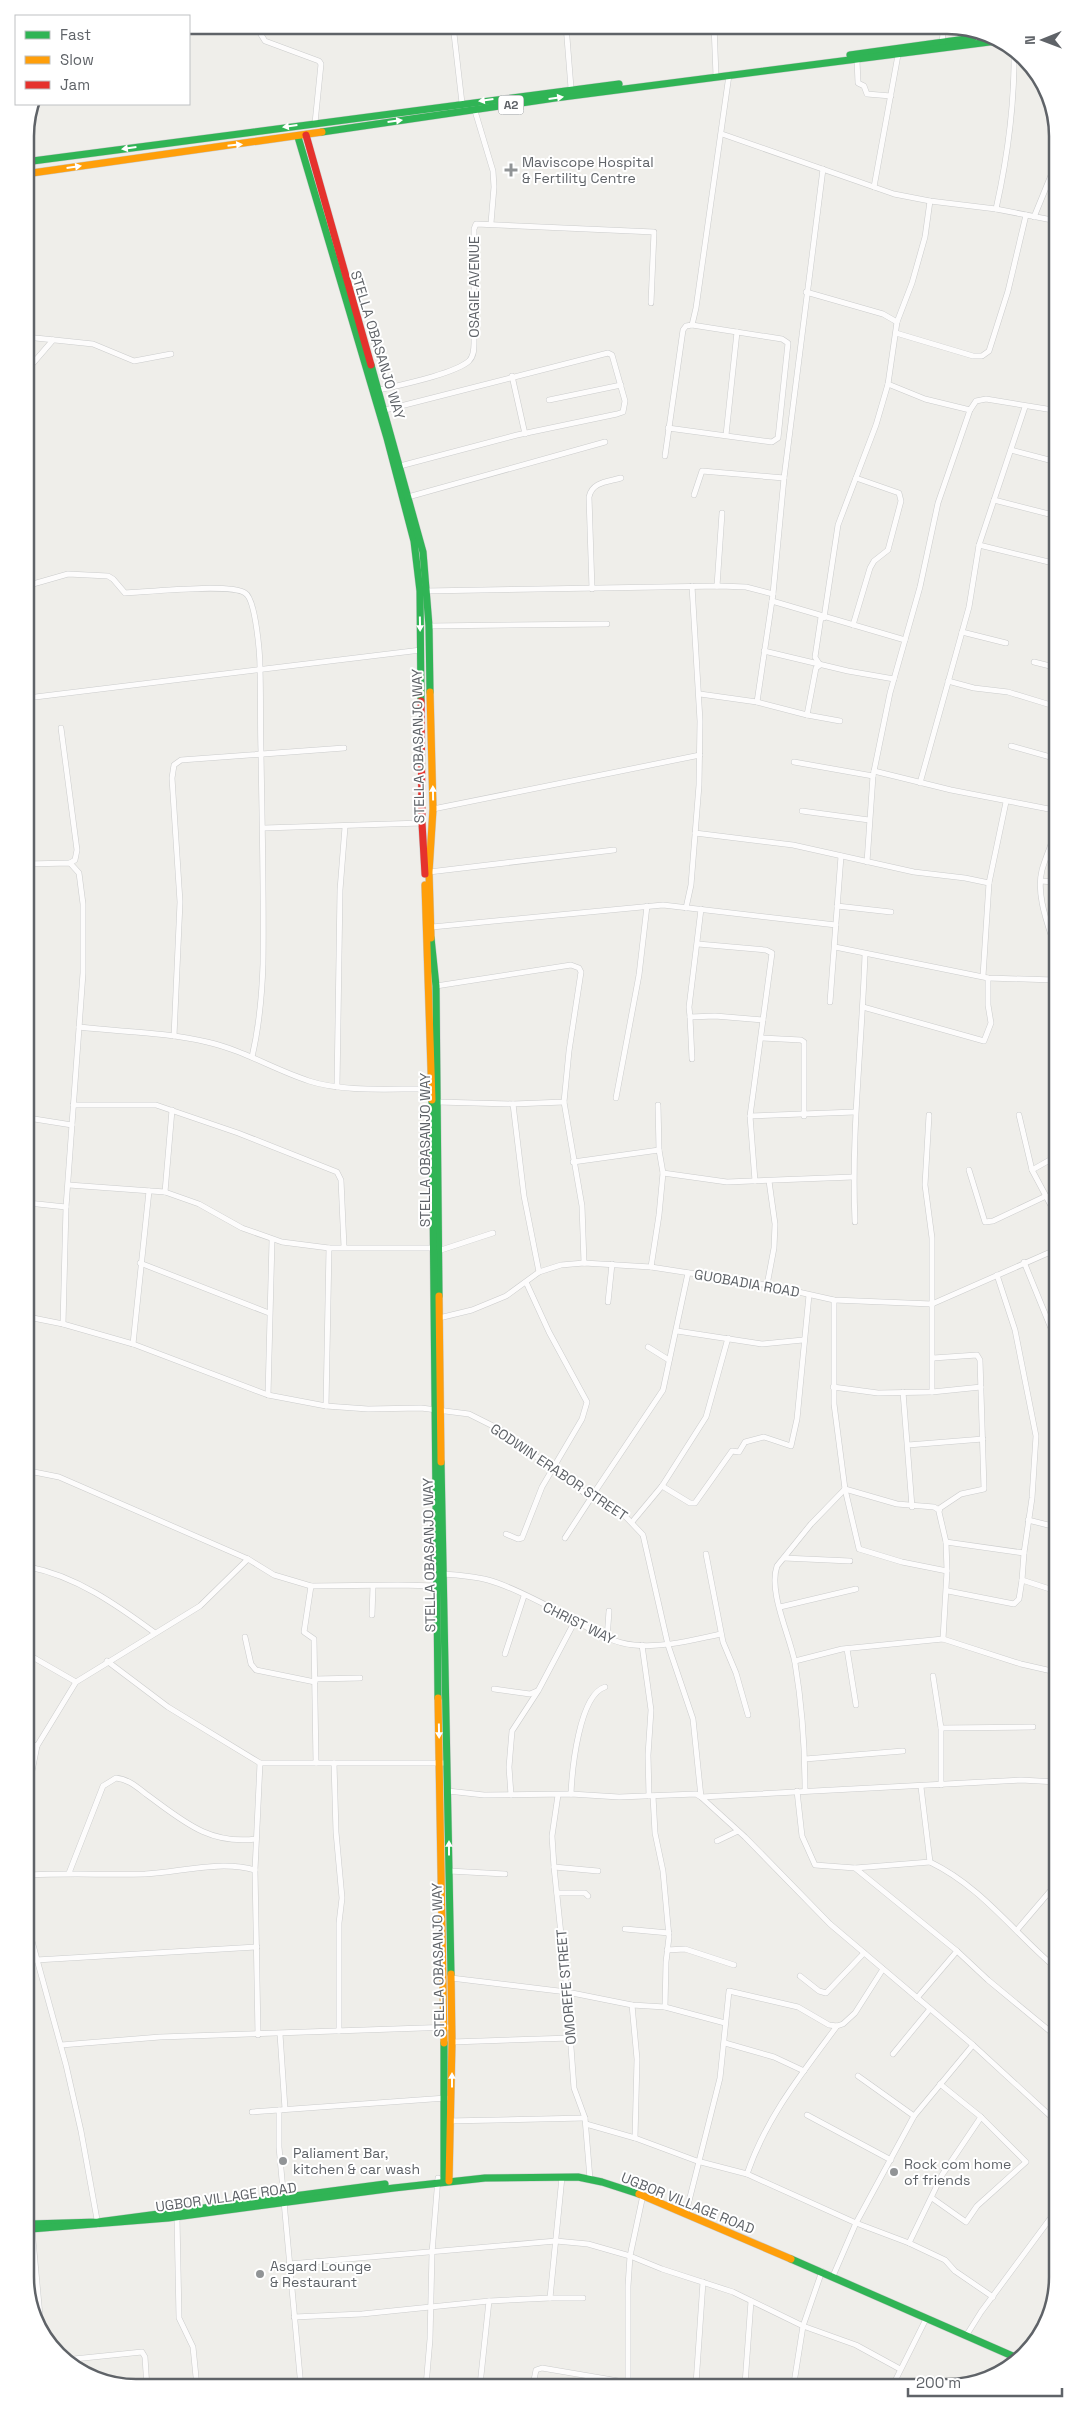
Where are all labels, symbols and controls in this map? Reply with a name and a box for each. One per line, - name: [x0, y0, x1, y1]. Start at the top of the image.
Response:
- legend: [15, 15, 190, 105]
- north arrow: [1018, 15, 1068, 65]
- text: Fast: [60, 25, 91, 44]
- text: N: [1021, 35, 1039, 45]
- text: Slow: [60, 50, 94, 69]
- text: Jam: [60, 75, 90, 94]
- one-way arrow: [548, 94, 564, 102]
- one-way arrow: [478, 96, 494, 104]
- road number: A2: [498, 96, 524, 114]
- one-way arrow: [388, 116, 404, 124]
- one-way arrow: [282, 123, 298, 131]
- one-way arrow: [227, 141, 243, 149]
- one-way arrow: [121, 144, 137, 152]
- place label: Maviscope Hospital & Fertility Centre: [522, 153, 654, 187]
- one-way arrow: [66, 162, 82, 170]
- marker: Maviscope Hospital & Fertility Centre: [504, 163, 518, 177]
- street label: OSAGIE AVENUE: [465, 236, 483, 338]
- street label: STELLA OBASANJO WAY: [347, 268, 409, 422]
- one-way arrow: [417, 616, 425, 632]
- street label: STELLA OBASANJO WAY: [408, 668, 428, 823]
- one-way arrow: [428, 785, 436, 801]
- street label: STELLA OBASANJO WAY: [416, 1072, 434, 1227]
- street label: GUOBADIA ROAD: [693, 1265, 801, 1301]
- street label: GODWIN ERABOR STREET: [487, 1419, 631, 1525]
- street label: STELLA OBASANJO WAY: [419, 1477, 439, 1632]
- street label: CHRIST WAY: [540, 1598, 618, 1648]
- one-way arrow: [435, 1723, 443, 1739]
- one-way arrow: [445, 1839, 453, 1855]
- street label: STELLA OBASANJO WAY: [428, 1882, 448, 2037]
- street label: OMOREFE STREET: [552, 1929, 580, 2045]
- one-way arrow: [448, 2072, 456, 2088]
- place label: Paliament Bar, kitchen & car wash: [293, 2144, 420, 2178]
- marker: Paliament Bar, kitchen & car wash: [277, 2155, 289, 2167]
- place label: Rock com home of friends: [904, 2155, 1011, 2189]
- marker: Rock com home of friends: [888, 2166, 900, 2178]
- street label: UGBOR VILLAGE ROAD: [619, 2168, 757, 2238]
- street label: UGBOR VILLAGE ROAD: [154, 2178, 298, 2216]
- place label: Asgard Lounge & Restaurant: [270, 2257, 372, 2291]
- marker: Asgard Lounge & Restaurant: [254, 2268, 266, 2280]
- scale bar: [908, 2366, 1062, 2398]
- text: 200 m: [916, 2373, 961, 2392]

